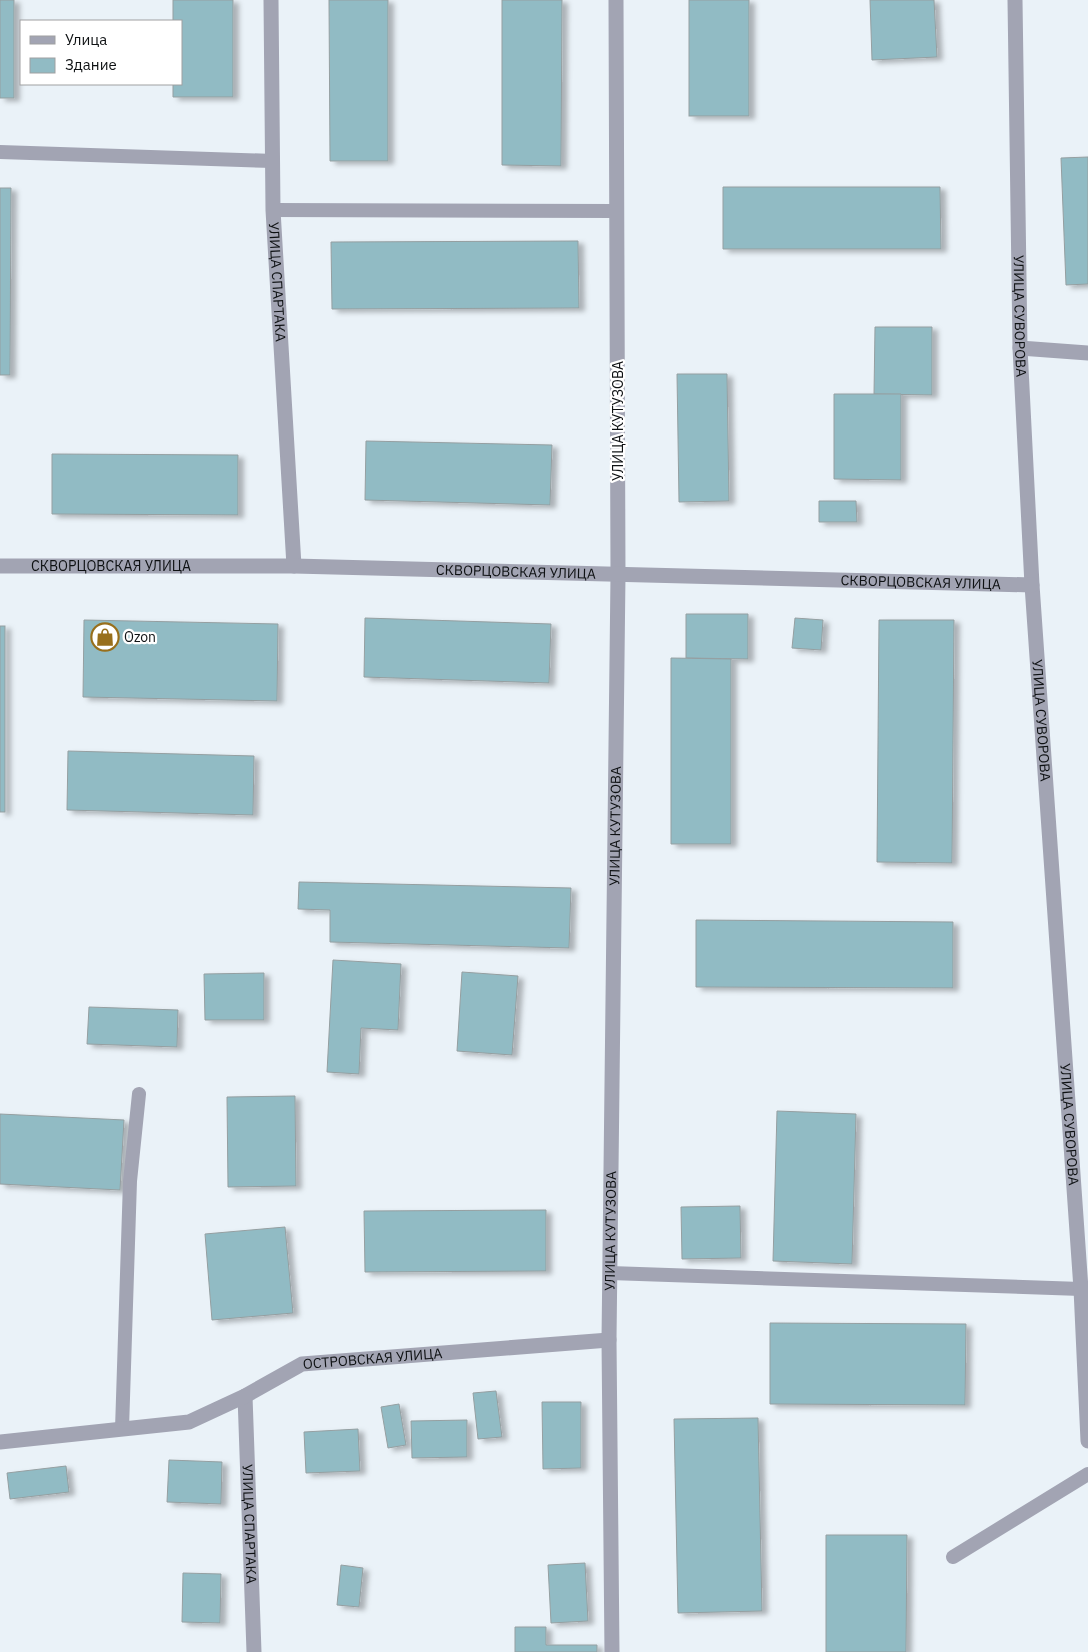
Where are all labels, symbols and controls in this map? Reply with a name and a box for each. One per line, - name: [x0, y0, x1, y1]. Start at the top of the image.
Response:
- legend: [20, 20, 182, 85]
- text: Улица: [65, 30, 107, 49]
- text: Здание: [65, 55, 117, 74]
- street label: УЛИЦА СПАРТАКА: [265, 221, 290, 342]
- street label: УЛИЦА СУВОРОВА: [1010, 255, 1030, 377]
- street label: УЛИЦА КУТУЗОВА: [609, 361, 627, 481]
- street label: СКВОРЦОВСКАЯ УЛИЦА: [31, 557, 191, 575]
- street label: СКВОРЦОВСКАЯ УЛИЦА: [436, 561, 596, 583]
- street label: СКВОРЦОВСКАЯ УЛИЦА: [841, 571, 1001, 593]
- shop icon: Ozon: [90, 622, 120, 652]
- place label: Ozon: [124, 628, 156, 646]
- street label: УЛИЦА СУВОРОВА: [1028, 659, 1055, 782]
- street label: УЛИЦА КУТУЗОВА: [605, 766, 625, 886]
- street label: УЛИЦА СУВОРОВА: [1056, 1063, 1083, 1186]
- street label: УЛИЦА КУТУЗОВА: [601, 1171, 620, 1291]
- street label: ОСТРОВСКАЯ УЛИЦА: [302, 1344, 443, 1373]
- street label: УЛИЦА СПАРТАКА: [238, 1464, 261, 1584]

